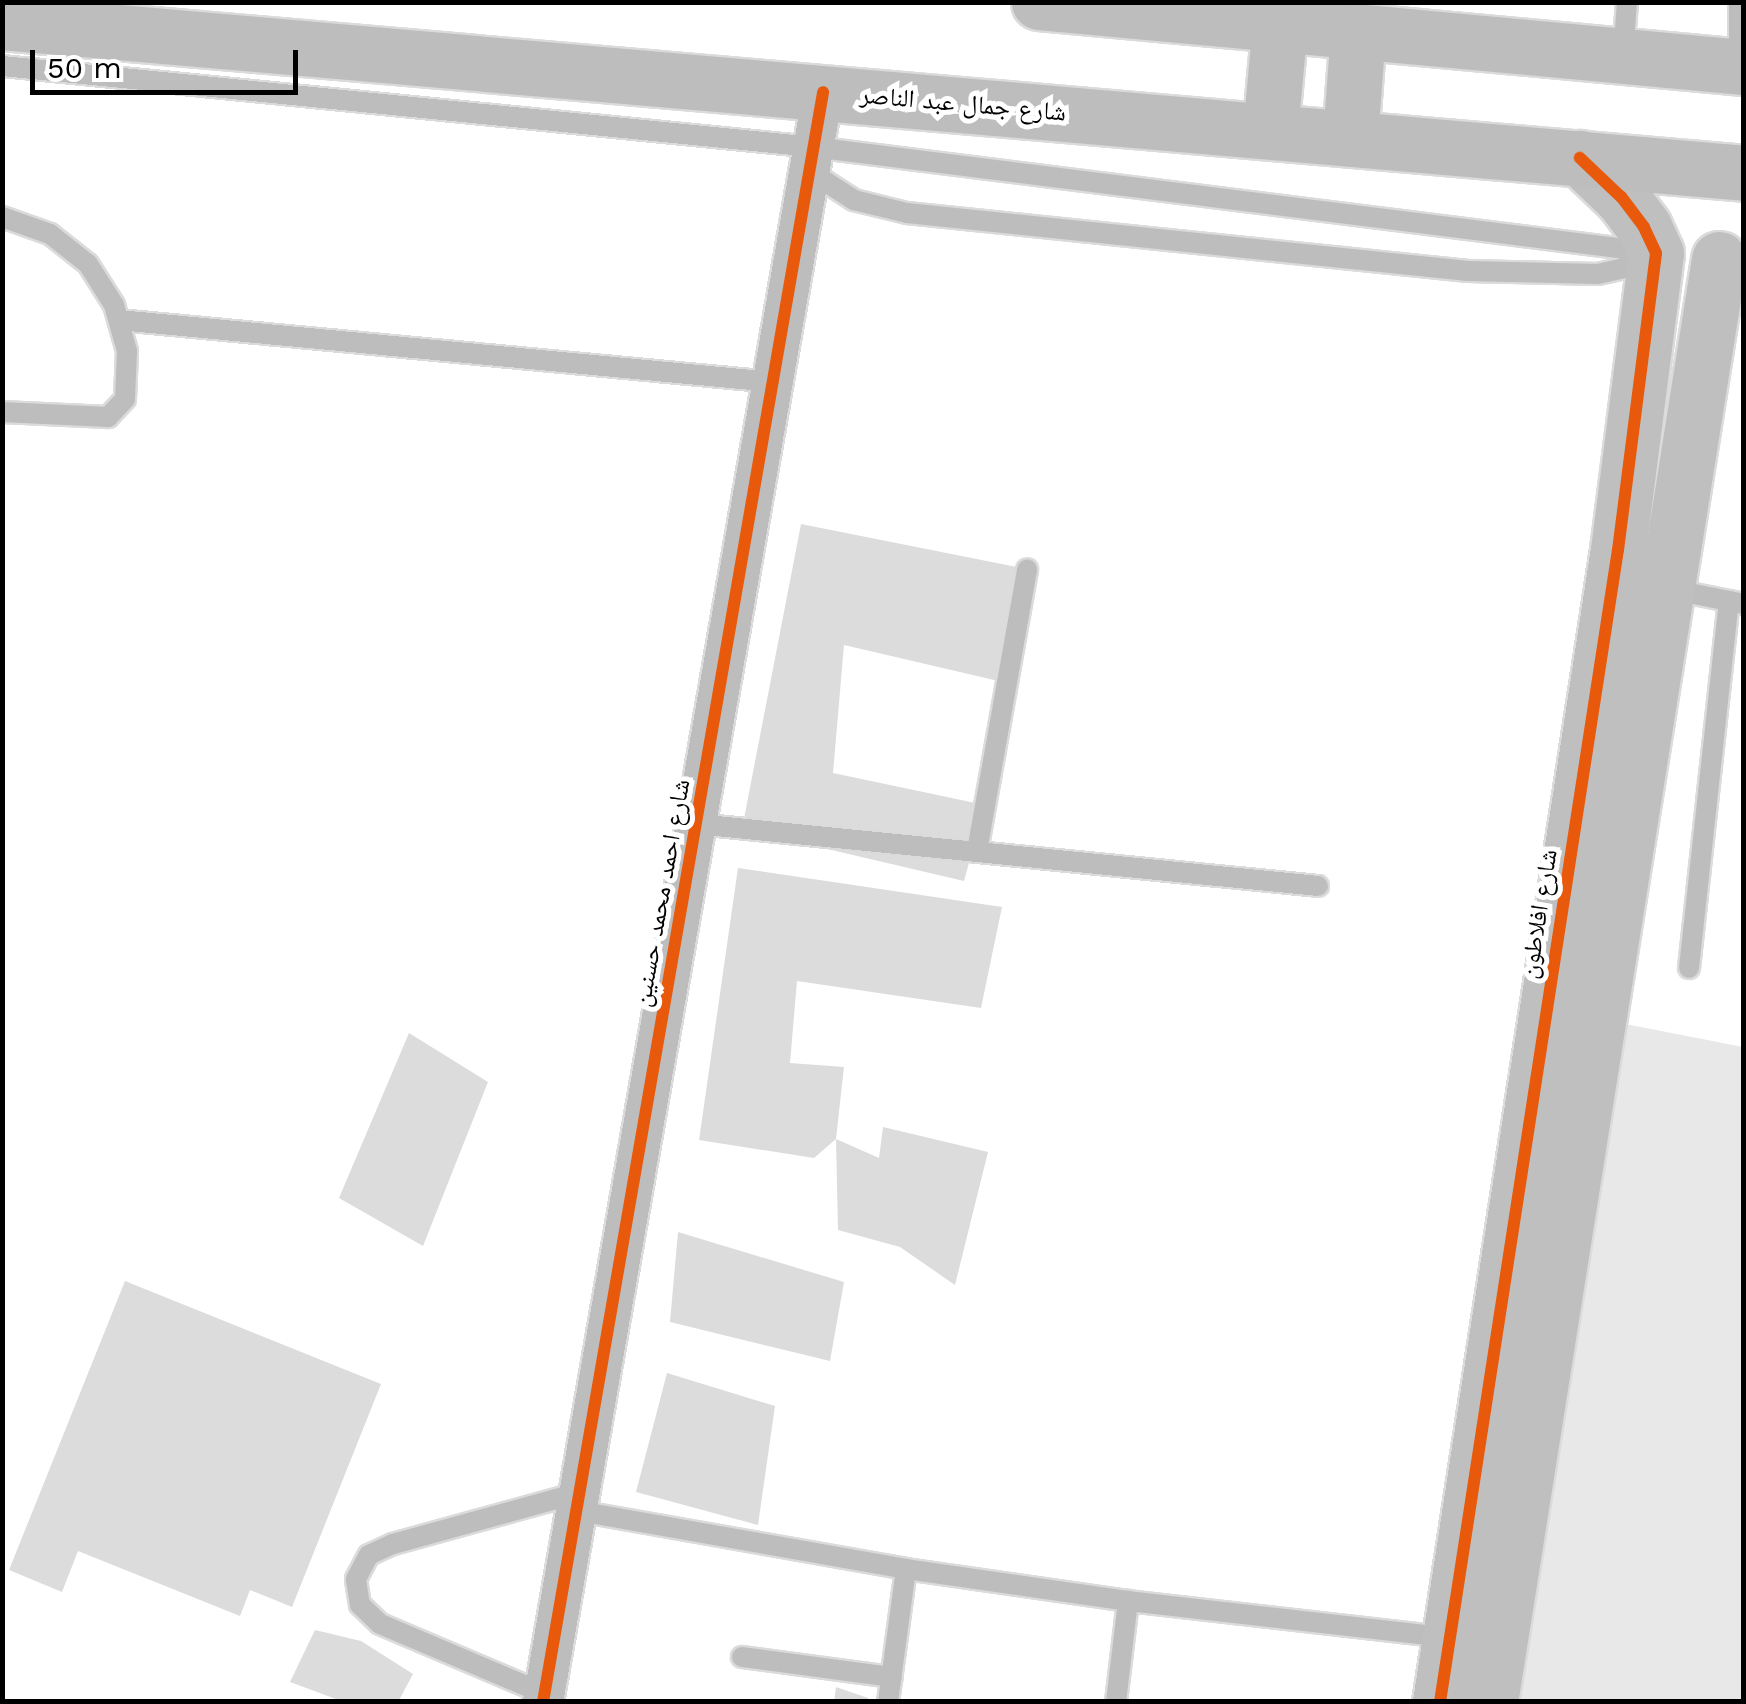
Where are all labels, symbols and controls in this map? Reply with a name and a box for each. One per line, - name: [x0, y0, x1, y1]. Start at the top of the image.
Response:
- scale bar: [35, 30, 302, 92]
- text: 50 m: [47, 50, 122, 85]
- street label: شارع جمال عبد الناصر: [859, 80, 1067, 128]
- street label: شارع احمد محمد حسنين: [627, 777, 697, 1009]
- street label: شارع افلاطون: [1514, 847, 1564, 981]

